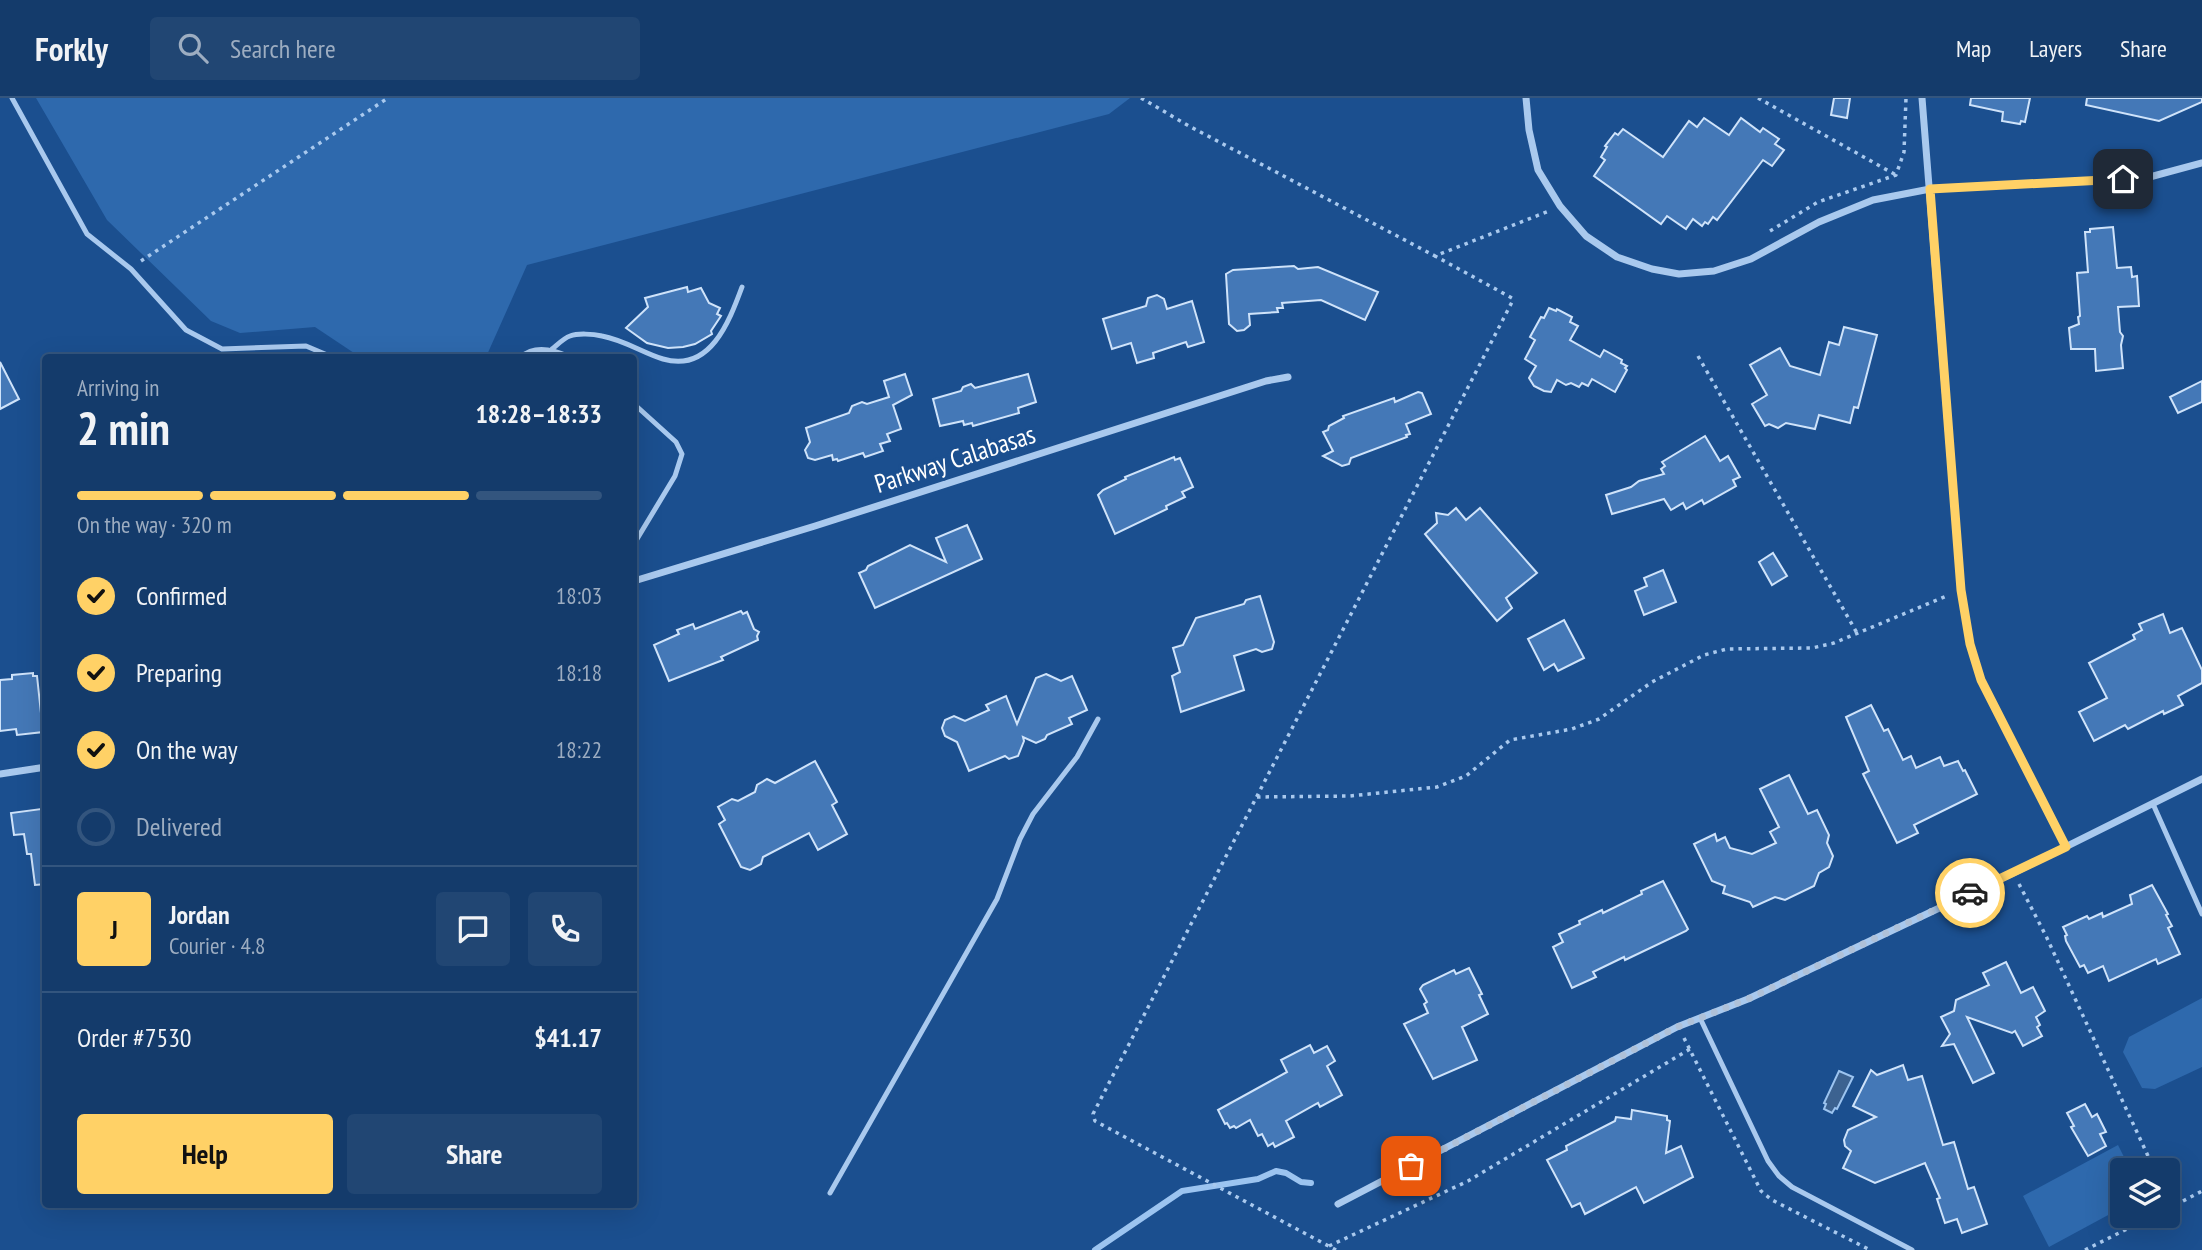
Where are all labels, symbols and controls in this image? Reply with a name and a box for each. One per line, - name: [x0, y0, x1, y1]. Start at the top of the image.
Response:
- search box: [150, 17, 640, 80]
- text: Forkly: [35, 27, 108, 70]
- icon: search: [174, 29, 212, 67]
- text: Search here: [230, 32, 336, 65]
- text: Map: [1956, 33, 1991, 64]
- text: Layers: [2029, 33, 2082, 64]
- text: Share: [2120, 33, 2167, 64]
- pin: [2093, 149, 2153, 209]
- icon: home: [2104, 160, 2142, 198]
- text: Arriving in: [77, 373, 159, 402]
- text: 18:28–18:33: [475, 397, 602, 430]
- text: 2 min: [77, 398, 170, 458]
- street label: Parkway Calabasas: [870, 417, 1039, 500]
- text: On the way · 320 m: [77, 510, 232, 539]
- icon: check: [77, 577, 115, 615]
- text: Confirmed: [136, 579, 227, 612]
- text: 18:03: [556, 581, 602, 610]
- icon: check: [77, 654, 115, 692]
- text: Preparing: [136, 656, 222, 689]
- text: 18:18: [556, 658, 602, 687]
- icon: check: [77, 731, 115, 769]
- text: On the way: [136, 733, 238, 766]
- text: 18:22: [556, 735, 602, 764]
- text: Delivered: [136, 810, 222, 843]
- courier: [1935, 858, 2005, 928]
- icon: car: [1951, 874, 1989, 912]
- button: chat: [436, 892, 510, 966]
- button: phone: [528, 892, 602, 966]
- text: Jordan: [169, 898, 230, 931]
- text: J: [110, 913, 118, 946]
- text: Courier · 4.8: [169, 931, 265, 960]
- text: Order #7530: [77, 1021, 192, 1054]
- text: $41.17: [534, 1021, 602, 1054]
- button: Help: [77, 1114, 333, 1194]
- button: Share: [347, 1114, 602, 1194]
- pin: [1381, 1136, 1441, 1196]
- icon: bag: [1392, 1147, 1430, 1185]
- map controls: [2110, 1158, 2180, 1228]
- button: layers: [2110, 1158, 2180, 1228]

